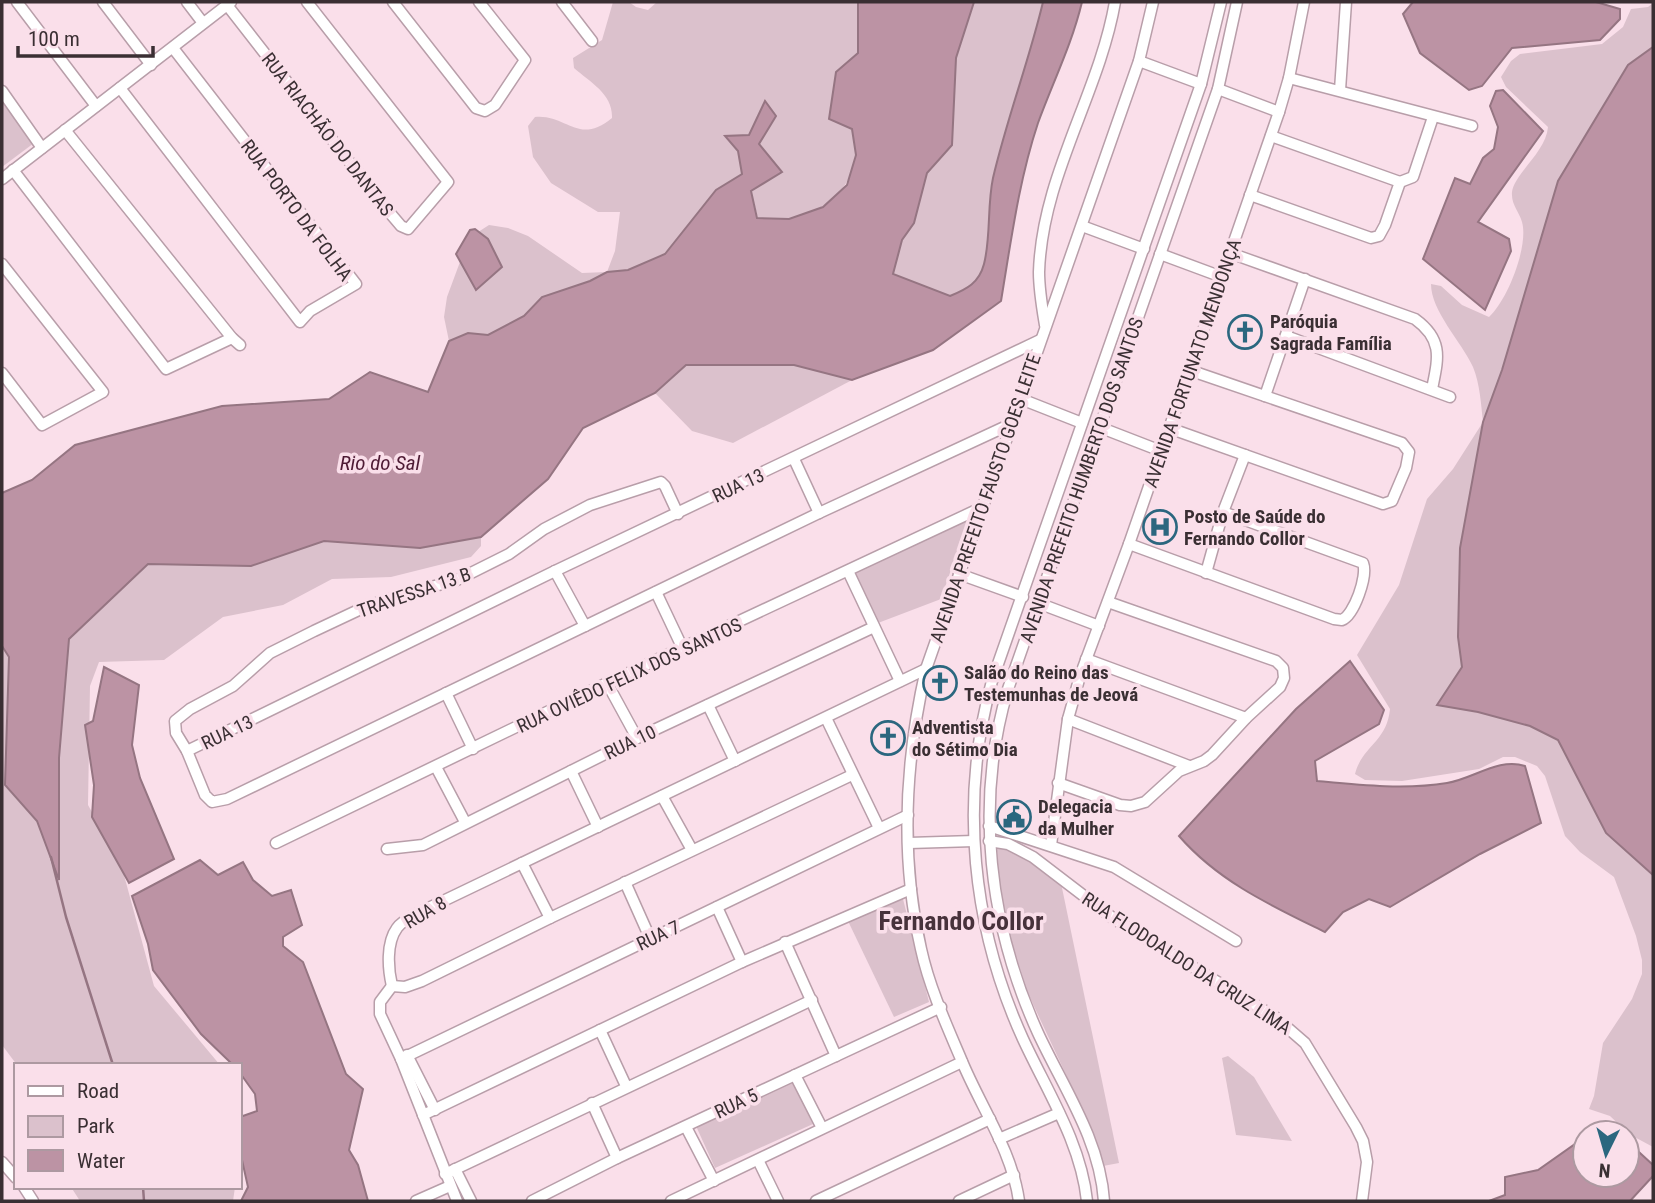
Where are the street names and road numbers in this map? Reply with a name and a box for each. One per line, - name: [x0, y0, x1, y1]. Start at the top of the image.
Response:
- street label: RUA RIACHÃO DO DANTAS: [257, 48, 399, 221]
- street label: RUA PORTO DA FOLHA: [236, 135, 357, 286]
- street label: AVENIDA FORTUNATO MENDONÇA: [1139, 236, 1246, 491]
- street label: AVENIDA PREFEITO HUMBERTO DOS SANTOS: [1015, 314, 1148, 646]
- street label: AVENIDA PREFEITO FAUSTO GOES LEITE: [925, 351, 1046, 646]
- street label: RUA 13: [709, 463, 768, 507]
- street label: TRAVESSA 13 B: [354, 562, 474, 623]
- street label: RUA OVIÊDO FELIX DOS SANTOS: [513, 613, 746, 738]
- street label: RUA 13: [198, 710, 257, 755]
- street label: RUA 10: [601, 720, 660, 765]
- street label: RUA FLODOALDO DA CRUZ LIMA: [1078, 887, 1296, 1040]
- street label: RUA 8: [400, 891, 451, 934]
- street label: RUA 7: [633, 915, 684, 955]
- street label: RUA 5: [711, 1083, 762, 1123]

